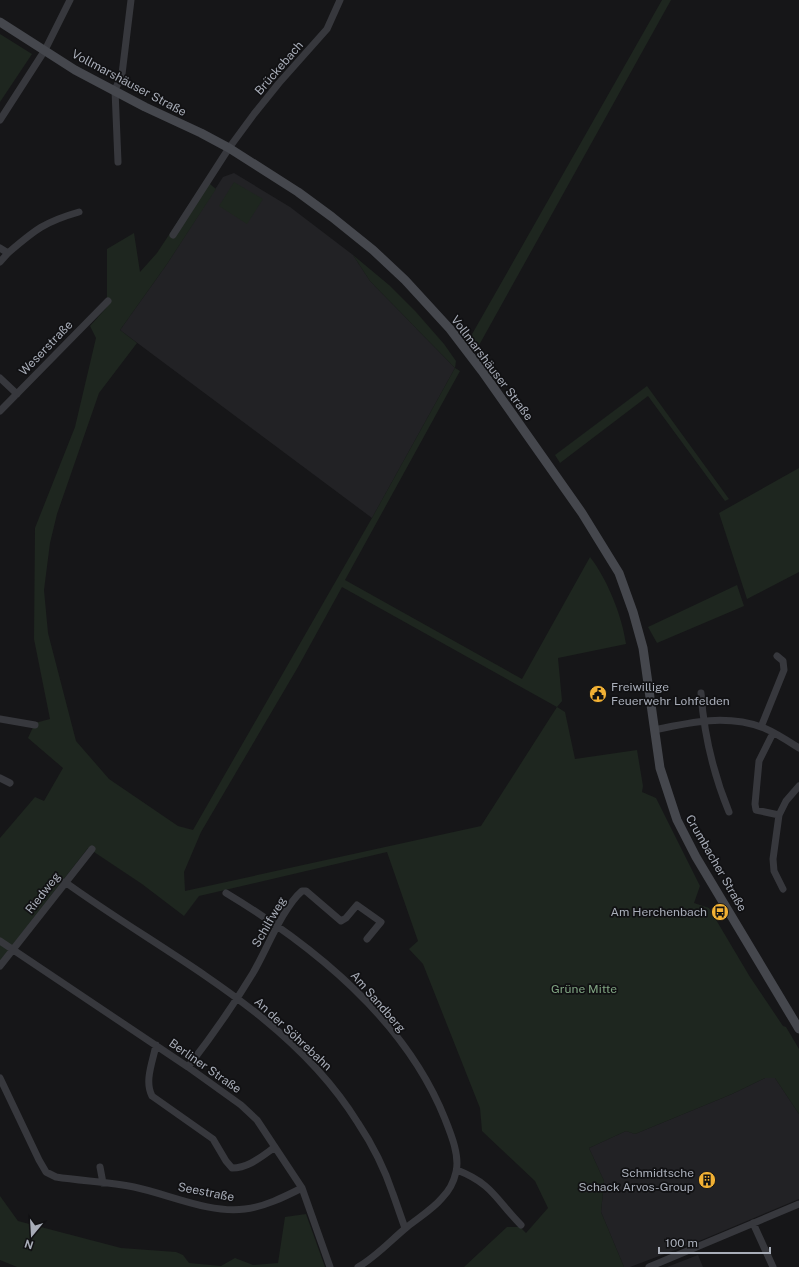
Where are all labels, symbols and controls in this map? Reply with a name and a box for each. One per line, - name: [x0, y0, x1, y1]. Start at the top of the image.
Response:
- street label: Brückebach: [252, 38, 306, 98]
- street label: Vollmarshäuser Straße: [69, 47, 189, 119]
- street label: Vollmarshäuser Straße: [448, 313, 536, 423]
- street label: Weserstraße: [16, 318, 76, 378]
- place label: Freiwillige Feuerwehr Lohfelden: [611, 680, 730, 708]
- public building icon: Freiwillige Feuerwehr Lohfelden: [588, 684, 608, 704]
- street label: Crumbacher Straße: [683, 812, 749, 914]
- street label: Riedweg: [23, 870, 63, 916]
- street label: Schilfweg: [249, 894, 289, 950]
- bus stop icon: Am Herchenbach: [710, 902, 730, 922]
- place label: Am Herchenbach: [611, 905, 707, 919]
- street label: Am Sandberg: [348, 969, 408, 1035]
- park label: Grüne Mitte: [551, 982, 617, 996]
- street label: An der Söhrebahn: [251, 995, 335, 1073]
- street label: Berliner Straße: [166, 1036, 244, 1096]
- place label: Schmidtsche Schack Arvos-Group: [578, 1166, 694, 1194]
- building icon: Schmidtsche Schack Arvos-Group: [697, 1170, 717, 1190]
- street label: Seestraße: [177, 1180, 236, 1204]
- north arrow: [12, 1215, 52, 1255]
- scale bar: [659, 1229, 770, 1255]
- text: 100 m: [665, 1236, 698, 1250]
- text: N: [23, 1237, 35, 1252]

